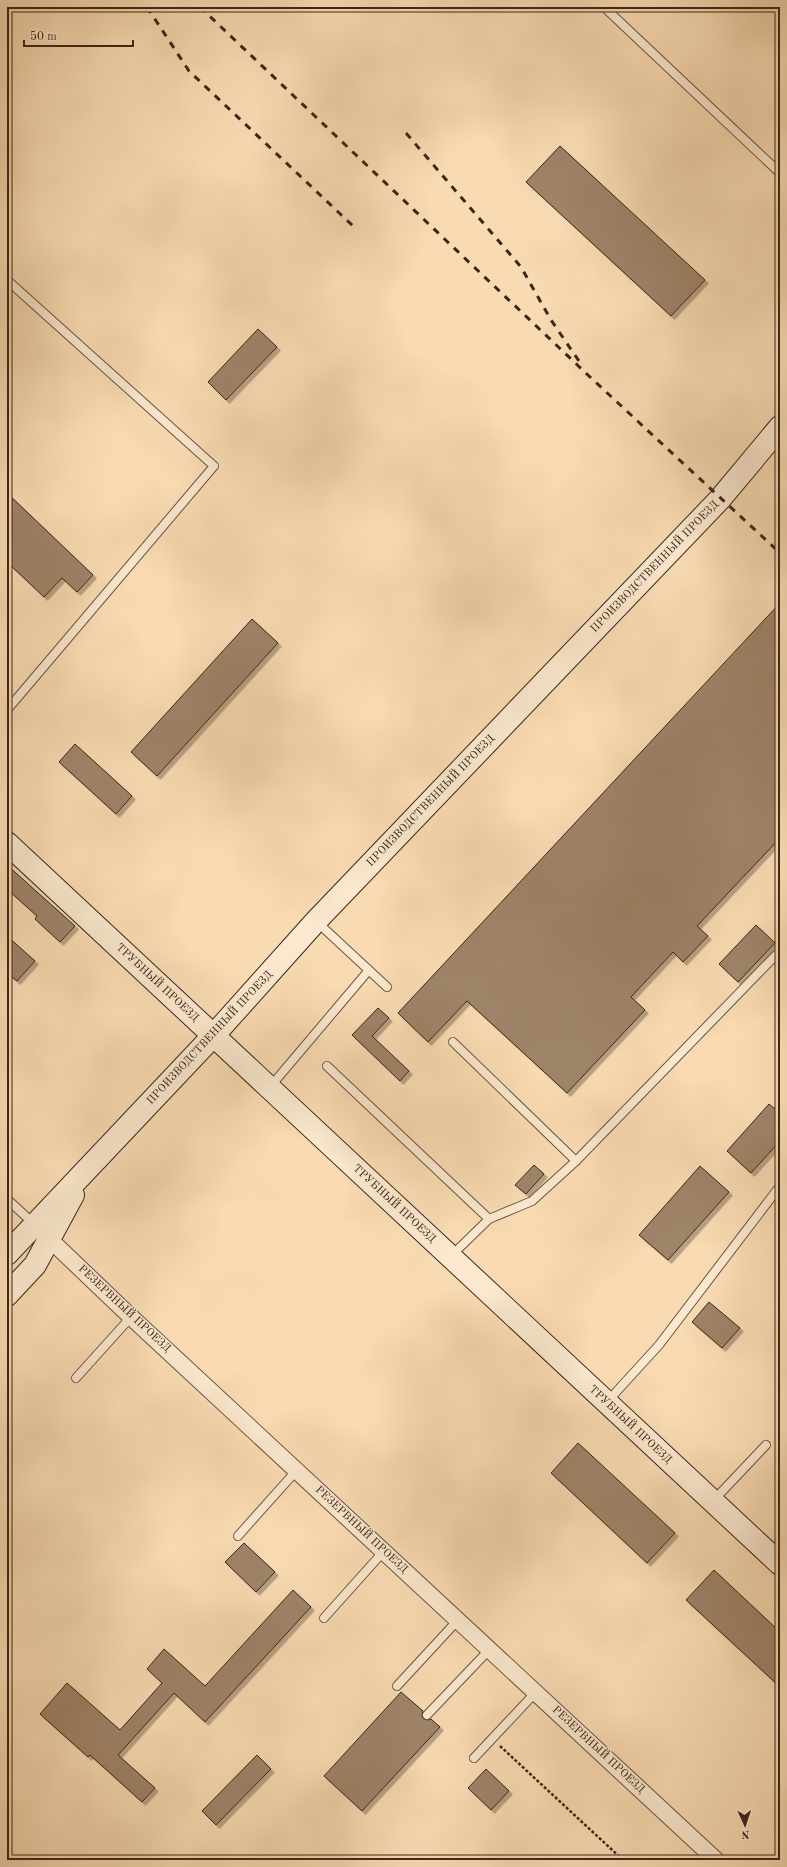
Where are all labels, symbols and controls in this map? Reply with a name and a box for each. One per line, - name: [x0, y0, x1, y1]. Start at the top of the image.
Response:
- scale bar: [24, 22, 133, 48]
- text: 50 m: [30, 30, 57, 43]
- street label: ПРОИЗВОДСТВЕННЫЙ ПРОЕЗД: [588, 498, 721, 635]
- street label: ПРОИЗВОДСТВЕННЫЙ ПРОЕЗД: [364, 732, 497, 869]
- street label: ТРУБНЫЙ ПРОЕЗД: [114, 940, 202, 1024]
- street label: ПРОИЗВОДСТВЕННЫЙ ПРОЕЗД: [144, 968, 275, 1107]
- street label: ТРУБНЫЙ ПРОЕЗД: [351, 1161, 439, 1245]
- street label: РЕЗЕРВНЫЙ ПРОЕЗД: [76, 1262, 174, 1355]
- street label: ТРУБНЫЙ ПРОЕЗД: [587, 1382, 675, 1466]
- street label: РЕЗЕРВНЫЙ ПРОЕЗД: [313, 1483, 411, 1576]
- street label: РЕЗЕРВНЫЙ ПРОЕЗД: [550, 1703, 648, 1796]
- north arrow: [725, 1805, 765, 1845]
- text: N: [740, 1828, 750, 1839]

